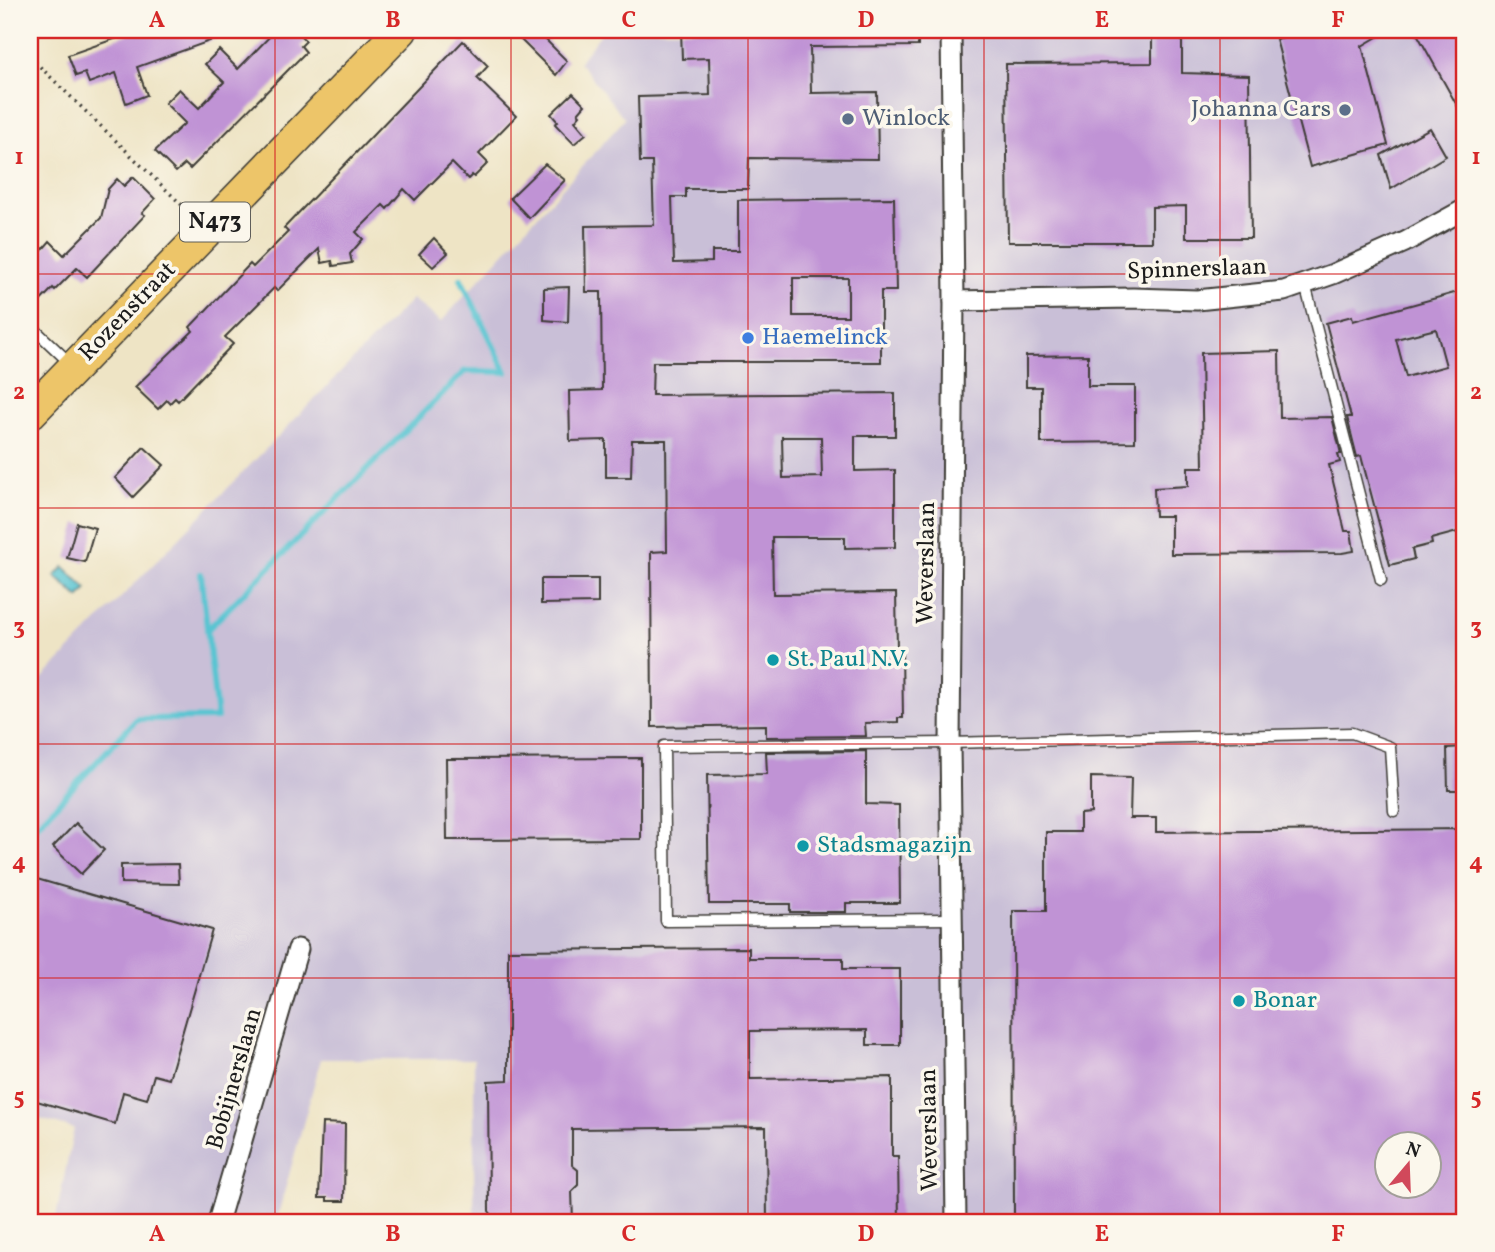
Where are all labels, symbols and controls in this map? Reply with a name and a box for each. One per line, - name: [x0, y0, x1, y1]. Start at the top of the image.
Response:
- text: A: [149, 5, 165, 37]
- text: B: [385, 5, 401, 37]
- text: C: [622, 5, 636, 37]
- text: D: [858, 5, 875, 37]
- text: E: [1095, 5, 1109, 37]
- text: F: [1331, 5, 1345, 37]
- place label: Johanna Cars: [1191, 93, 1331, 127]
- place label: Winlock: [862, 102, 950, 136]
- marker: Johanna Cars: [1337, 102, 1353, 118]
- marker: Winlock: [840, 111, 856, 127]
- text: 1: [14, 142, 24, 174]
- text: 1: [1471, 142, 1481, 174]
- road number: N473: [180, 202, 250, 242]
- street label: Spinnerslaan: [1126, 251, 1268, 289]
- street label: Rozenstraat: [72, 254, 184, 370]
- place label: Haemelinck: [762, 321, 888, 355]
- marker: Haemelinck: [740, 330, 756, 346]
- text: 2: [13, 377, 25, 409]
- text: 2: [1470, 377, 1482, 409]
- street label: Weverslaan: [909, 501, 945, 625]
- text: 3: [13, 612, 25, 644]
- text: 3: [1470, 612, 1482, 644]
- place label: St. Paul N.V.: [787, 643, 909, 677]
- marker: St. Paul N.V.: [765, 652, 781, 668]
- place label: Stadsmagazijn: [817, 829, 972, 863]
- marker: Stadsmagazijn: [795, 838, 811, 854]
- text: 4: [12, 847, 26, 879]
- text: 4: [1469, 847, 1483, 879]
- place label: Bonar: [1253, 984, 1317, 1018]
- marker: Bonar: [1231, 993, 1247, 1009]
- street label: Bobijnerslaan: [199, 1004, 271, 1154]
- street label: Weverslaan: [912, 1068, 948, 1192]
- text: 5: [13, 1082, 25, 1114]
- text: 5: [1470, 1082, 1482, 1114]
- north arrow: [1372, 1130, 1442, 1200]
- text: N: [1402, 1136, 1424, 1165]
- text: A: [149, 1219, 165, 1251]
- text: B: [385, 1219, 401, 1251]
- text: C: [622, 1219, 636, 1251]
- text: D: [858, 1219, 875, 1251]
- text: E: [1095, 1219, 1109, 1251]
- text: F: [1331, 1219, 1345, 1251]

